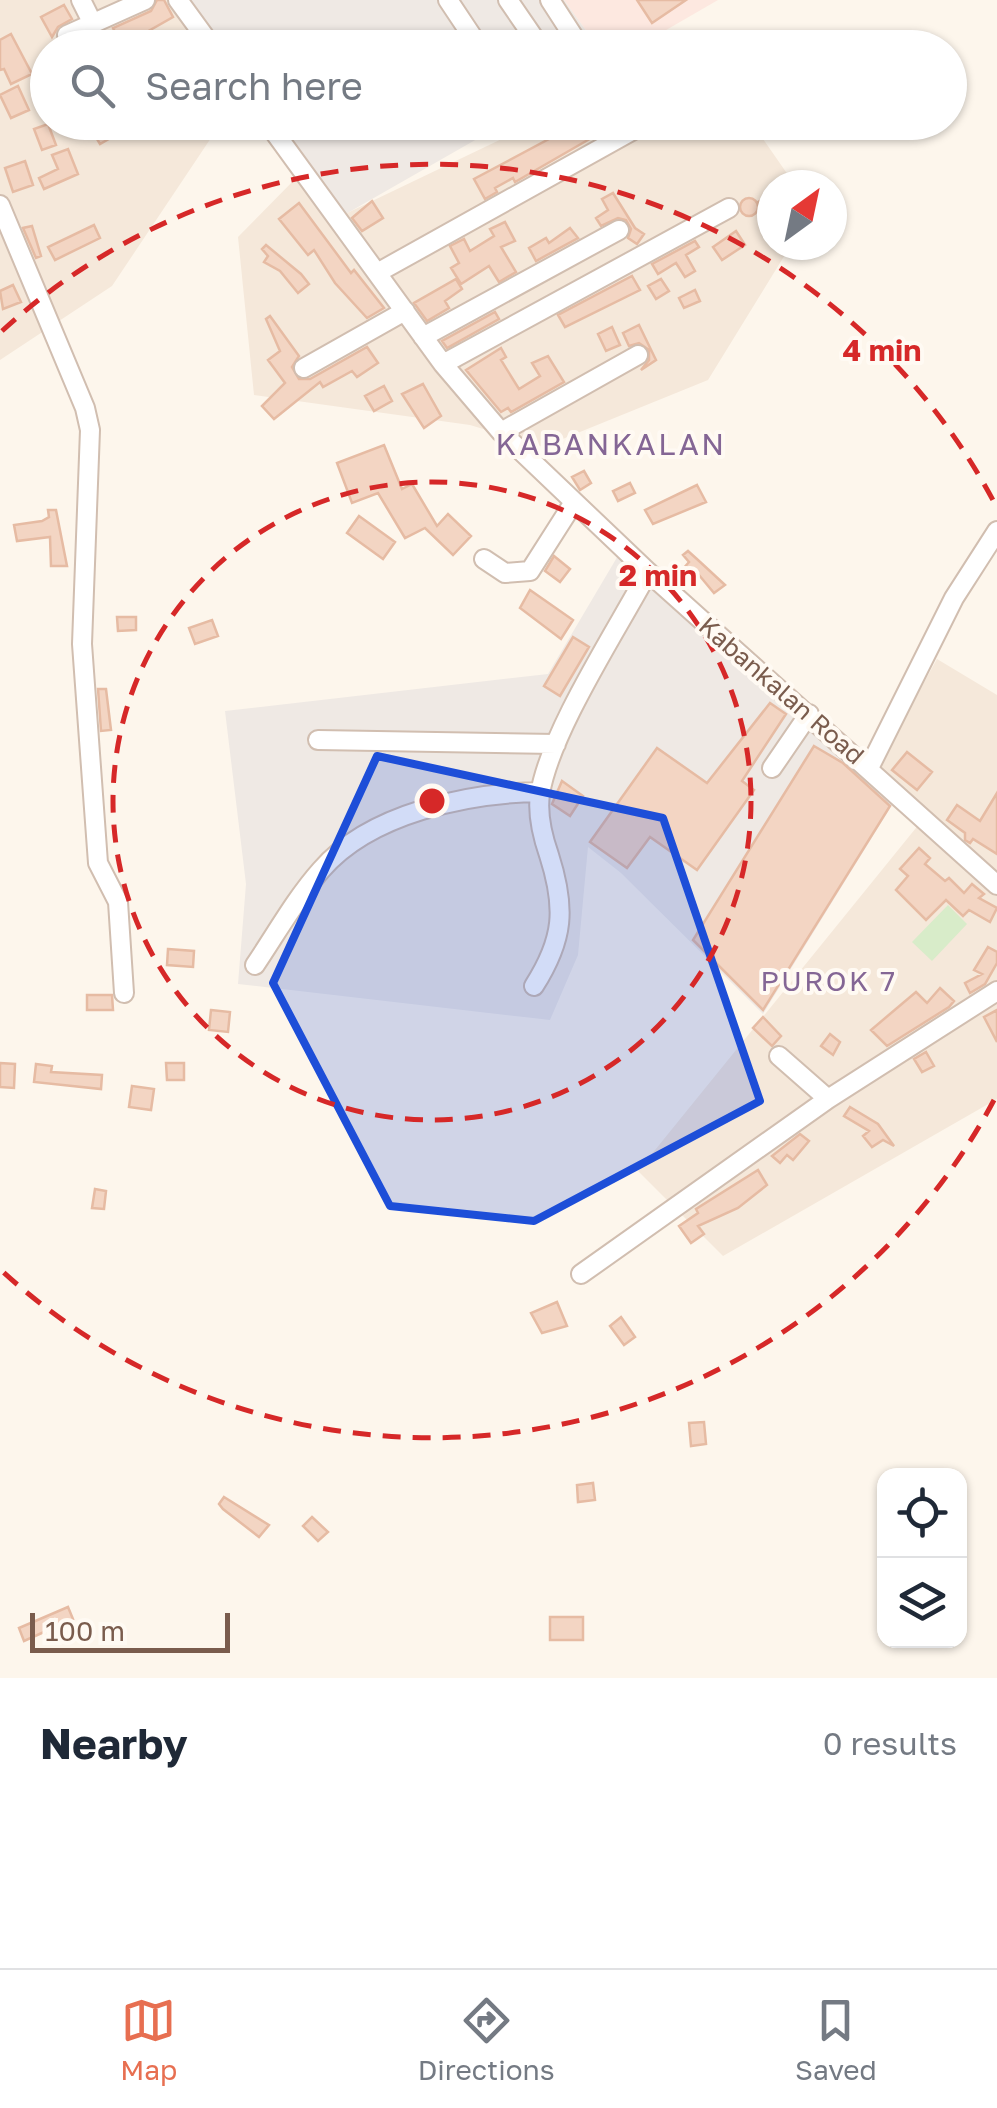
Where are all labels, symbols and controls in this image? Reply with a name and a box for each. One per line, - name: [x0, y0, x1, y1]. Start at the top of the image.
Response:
- search box: [30, 30, 967, 140]
- icon: search: [65, 58, 120, 113]
- text: Search here: [145, 63, 363, 108]
- north arrow: [757, 170, 847, 260]
- text: 4 min: [843, 332, 921, 368]
- district label: KABANKALAN: [495, 426, 727, 462]
- text: 2 min: [619, 557, 697, 593]
- street label: Kabankalan Road: [693, 610, 871, 770]
- centre of rings: [414, 783, 450, 819]
- district label: PUROK 7: [760, 964, 898, 997]
- map controls: [877, 1468, 967, 1648]
- button: locate: [877, 1468, 967, 1558]
- button: layers: [877, 1558, 967, 1648]
- scale bar: [30, 1608, 230, 1652]
- text: 100 m: [45, 1614, 125, 1647]
- text: Nearby: [40, 1718, 188, 1768]
- text: 0 results: [823, 1724, 957, 1762]
- tab: Map: [120, 1993, 177, 2086]
- tab: Directions: [418, 1993, 555, 2086]
- tab: Saved: [795, 1993, 877, 2086]

